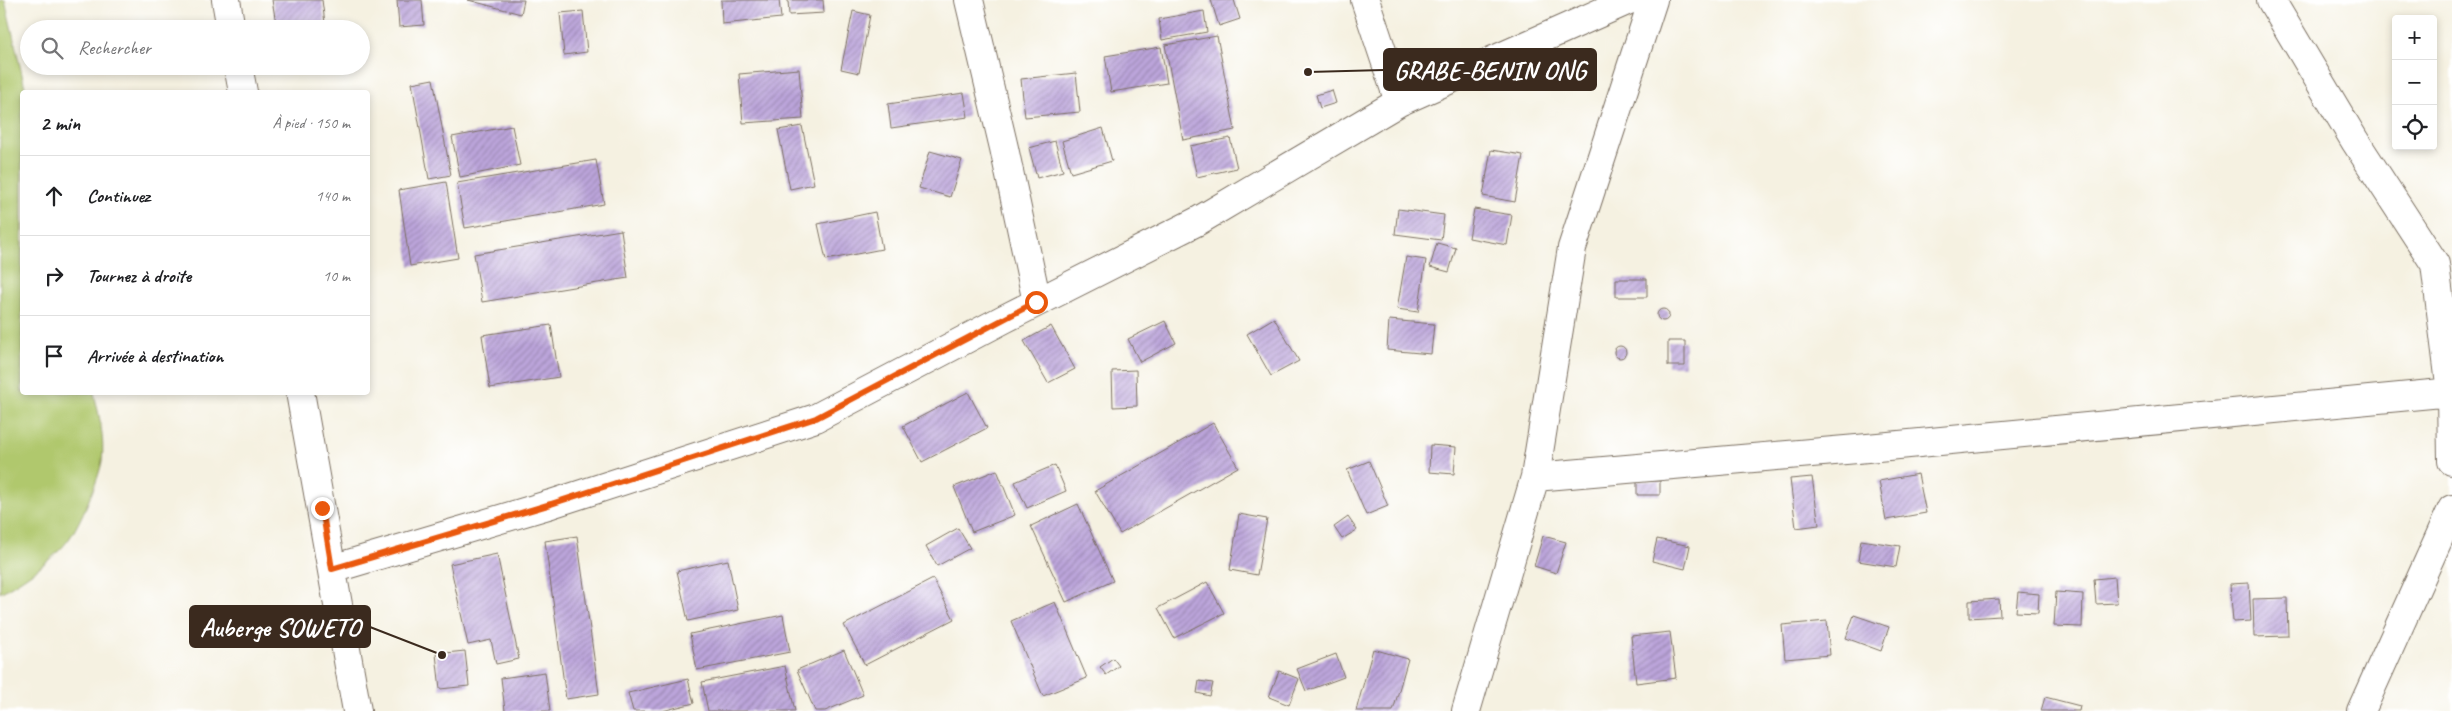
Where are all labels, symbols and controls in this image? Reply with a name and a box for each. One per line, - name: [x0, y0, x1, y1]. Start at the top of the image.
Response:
- map controls: [2392, 15, 2437, 150]
- button: +: [2392, 15, 2437, 60]
- search box: [20, 20, 370, 75]
- icon: search: [38, 34, 66, 62]
- text: Rechercher: [78, 36, 151, 60]
- callout: GRABE-BENIN ONG: [1384, 49, 1596, 90]
- text: GRABE-BENIN ONG: [1394, 54, 1589, 87]
- button: −: [2392, 60, 2437, 105]
- button: locate: [2392, 105, 2437, 150]
- text: 2 min: [40, 110, 80, 136]
- text: À pied · 150 m: [272, 113, 350, 133]
- icon: ahead: [40, 182, 68, 210]
- text: Continuez: [87, 184, 150, 208]
- text: 140 m: [316, 186, 350, 206]
- icon: right: [40, 262, 68, 290]
- text: Tournez à droite: [87, 264, 191, 288]
- text: 10 m: [323, 266, 350, 286]
- route start: [1025, 291, 1048, 314]
- icon: arrive: [40, 342, 68, 370]
- text: Arrivée à destination: [87, 344, 223, 368]
- route end: [311, 497, 334, 520]
- callout: Auberge SOWETO: [190, 606, 370, 647]
- text: Auberge SOWETO: [200, 611, 364, 644]

